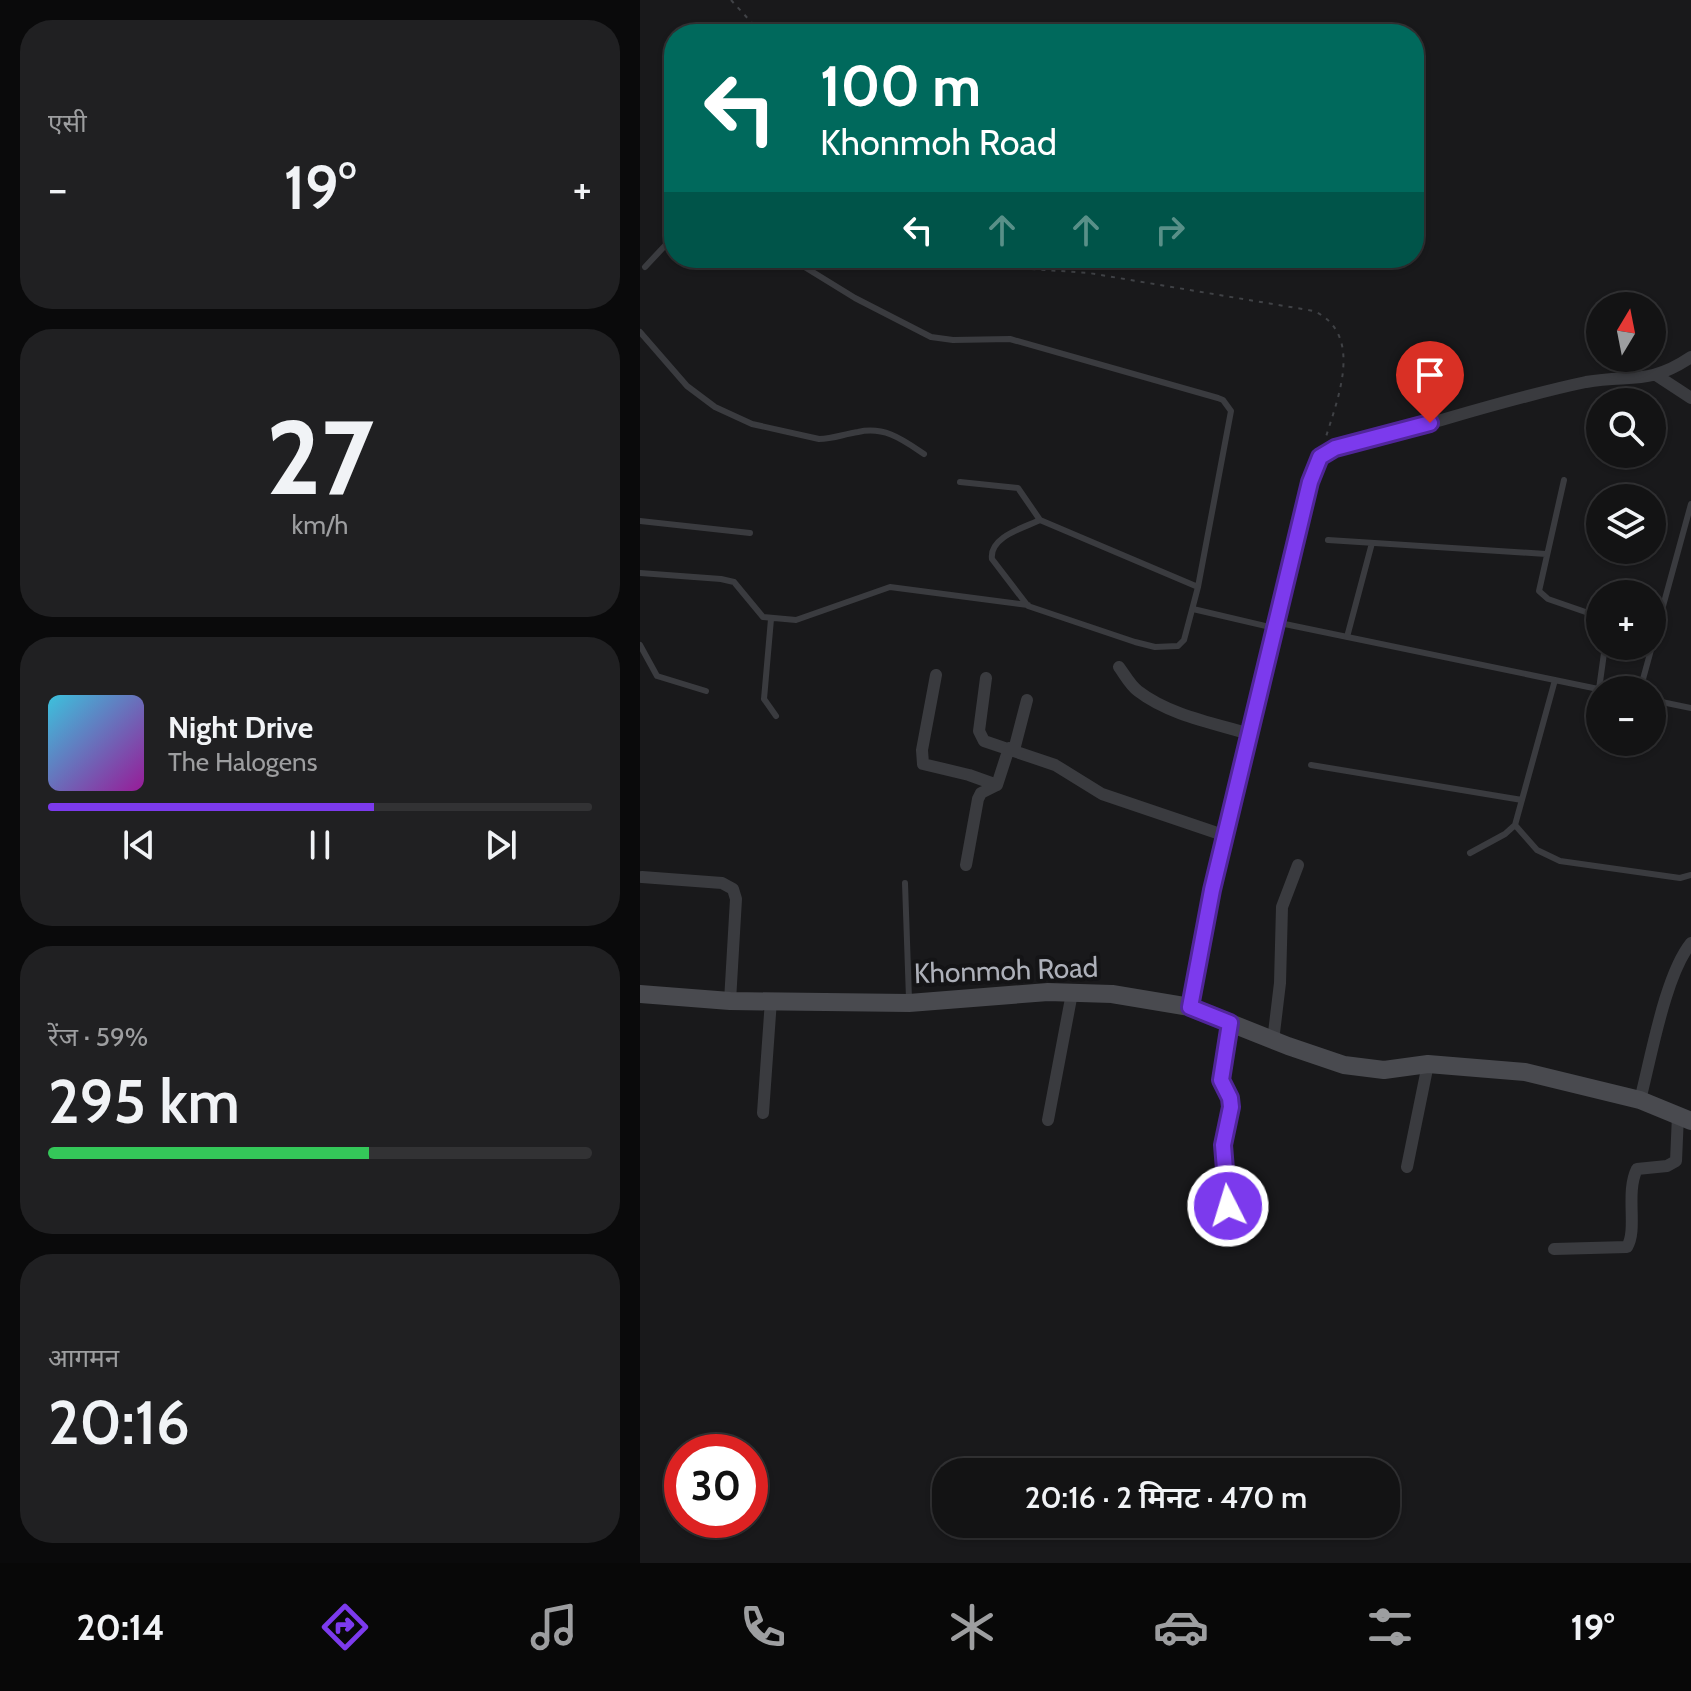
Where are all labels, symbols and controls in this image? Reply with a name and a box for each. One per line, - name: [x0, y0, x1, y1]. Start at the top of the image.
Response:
- text: 100 m: [820, 52, 981, 120]
- icon: left: [688, 56, 792, 160]
- text: एसी: [48, 107, 87, 139]
- text: Khonmoh Road: [820, 120, 1057, 164]
- text: 19°: [284, 151, 356, 224]
- text: −: [48, 162, 67, 215]
- text: +: [573, 162, 592, 215]
- icon: left: [896, 208, 940, 252]
- icon: ahead: [980, 208, 1024, 252]
- icon: ahead: [1064, 208, 1108, 252]
- icon: right: [1148, 208, 1192, 252]
- north arrow: [1586, 292, 1666, 372]
- map controls: [1586, 292, 1666, 756]
- pin: [1396, 341, 1464, 423]
- icon: arrive: [1408, 353, 1452, 397]
- button: search: [1586, 388, 1666, 468]
- text: 27: [266, 394, 374, 520]
- button: layers: [1586, 484, 1666, 564]
- text: km/h: [292, 509, 348, 541]
- button: +: [1586, 580, 1666, 660]
- button: −: [1586, 676, 1666, 756]
- text: Night Drive: [168, 709, 313, 746]
- text: The Halogens: [168, 746, 317, 778]
- icon: previous: [117, 823, 161, 867]
- icon: pause: [298, 823, 342, 867]
- icon: next: [479, 823, 523, 867]
- street label: Khonmoh Road: [913, 950, 1099, 990]
- text: रेंज · 59%: [48, 1021, 148, 1053]
- text: 295 km: [48, 1065, 240, 1138]
- position arrow: [1186, 1164, 1270, 1248]
- text: आगमन: [48, 1342, 119, 1374]
- text: 20:16: [48, 1386, 190, 1459]
- speed limit sign: 30: [664, 1434, 768, 1538]
- text: 20:16 · 2 मिनट · 470 m: [1025, 1479, 1307, 1516]
- icon: directions: [317, 1599, 373, 1655]
- icon: music: [526, 1599, 582, 1655]
- icon: phone: [735, 1599, 791, 1655]
- icon: climate: [944, 1599, 1000, 1655]
- icon: car: [1153, 1599, 1209, 1655]
- icon: filters: [1362, 1599, 1418, 1655]
- text: 20:14: [76, 1605, 165, 1649]
- text: 19°: [1571, 1605, 1614, 1649]

